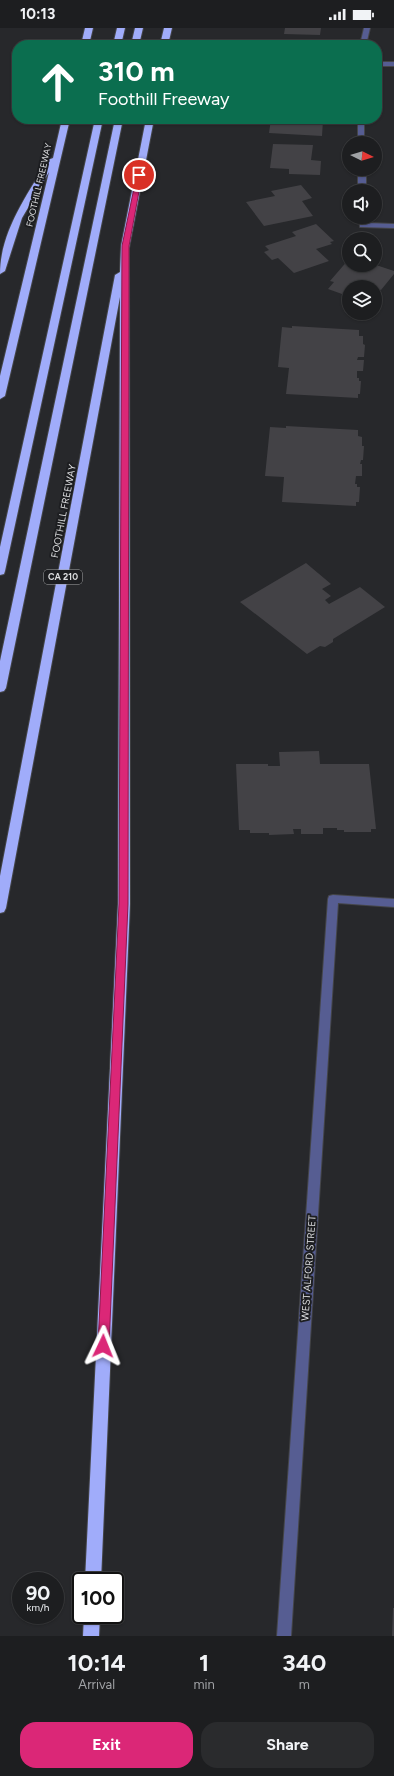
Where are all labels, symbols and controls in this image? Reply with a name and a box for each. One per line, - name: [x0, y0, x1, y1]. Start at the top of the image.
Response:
- text: 10:13: [20, 5, 55, 23]
- text: 310 m: [98, 54, 175, 88]
- icon: ahead: [32, 56, 84, 108]
- text: Foothill Freeway: [98, 88, 229, 110]
- north arrow: [342, 136, 382, 176]
- map controls: [342, 136, 382, 320]
- street label: FOOTHILL FREEWAY: [24, 141, 54, 228]
- pin: [122, 158, 156, 192]
- icon: arrive: [128, 164, 150, 186]
- button: sound: [342, 184, 382, 224]
- button: search: [342, 232, 382, 272]
- button: layers: [342, 280, 382, 320]
- street label: FOOTHILL FREEWAY: [48, 463, 79, 559]
- road number: CA 210: [44, 570, 82, 584]
- street label: WEST ALFORD STREET: [298, 1214, 319, 1321]
- position arrow: [82, 1325, 124, 1367]
- speed limit sign: 100: [72, 1572, 124, 1624]
- text: 90: [26, 1581, 50, 1605]
- text: km/h: [27, 1601, 49, 1614]
- text: 10:14: [68, 1648, 126, 1677]
- text: 1: [199, 1648, 209, 1677]
- text: 340: [282, 1648, 326, 1677]
- text: Arrival: [78, 1677, 115, 1692]
- text: min: [193, 1677, 215, 1692]
- text: m: [299, 1677, 310, 1692]
- button: Exit: [20, 1722, 193, 1768]
- button: Share: [201, 1722, 374, 1768]

